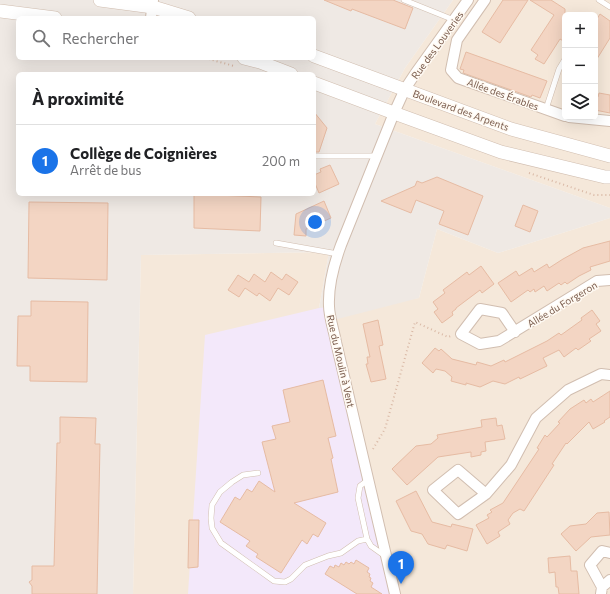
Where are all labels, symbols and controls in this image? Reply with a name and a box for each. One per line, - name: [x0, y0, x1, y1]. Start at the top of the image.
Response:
- street label: Rue des Louveries: [408, 8, 466, 81]
- map controls: [562, 12, 598, 120]
- button: +: [562, 12, 598, 48]
- search box: [16, 16, 316, 60]
- icon: search: [30, 27, 52, 49]
- text: Rechercher: [62, 29, 139, 47]
- button: −: [562, 48, 598, 84]
- street label: Allée des Érables: [466, 75, 541, 113]
- button: layers: [562, 84, 598, 120]
- street label: Boulevard des Arpents: [411, 87, 511, 133]
- text: À proximité: [32, 88, 124, 109]
- text: Collège de Coignières: [70, 144, 217, 162]
- text: 1: [42, 153, 48, 169]
- text: 200 m: [262, 153, 300, 169]
- text: Arrêt de bus: [70, 162, 141, 178]
- your location: [305, 212, 325, 232]
- street label: Allée du Forgeron: [525, 278, 599, 330]
- street label: Rue du Moulin à Vent: [324, 313, 358, 409]
- pin: 1: [388, 551, 414, 584]

